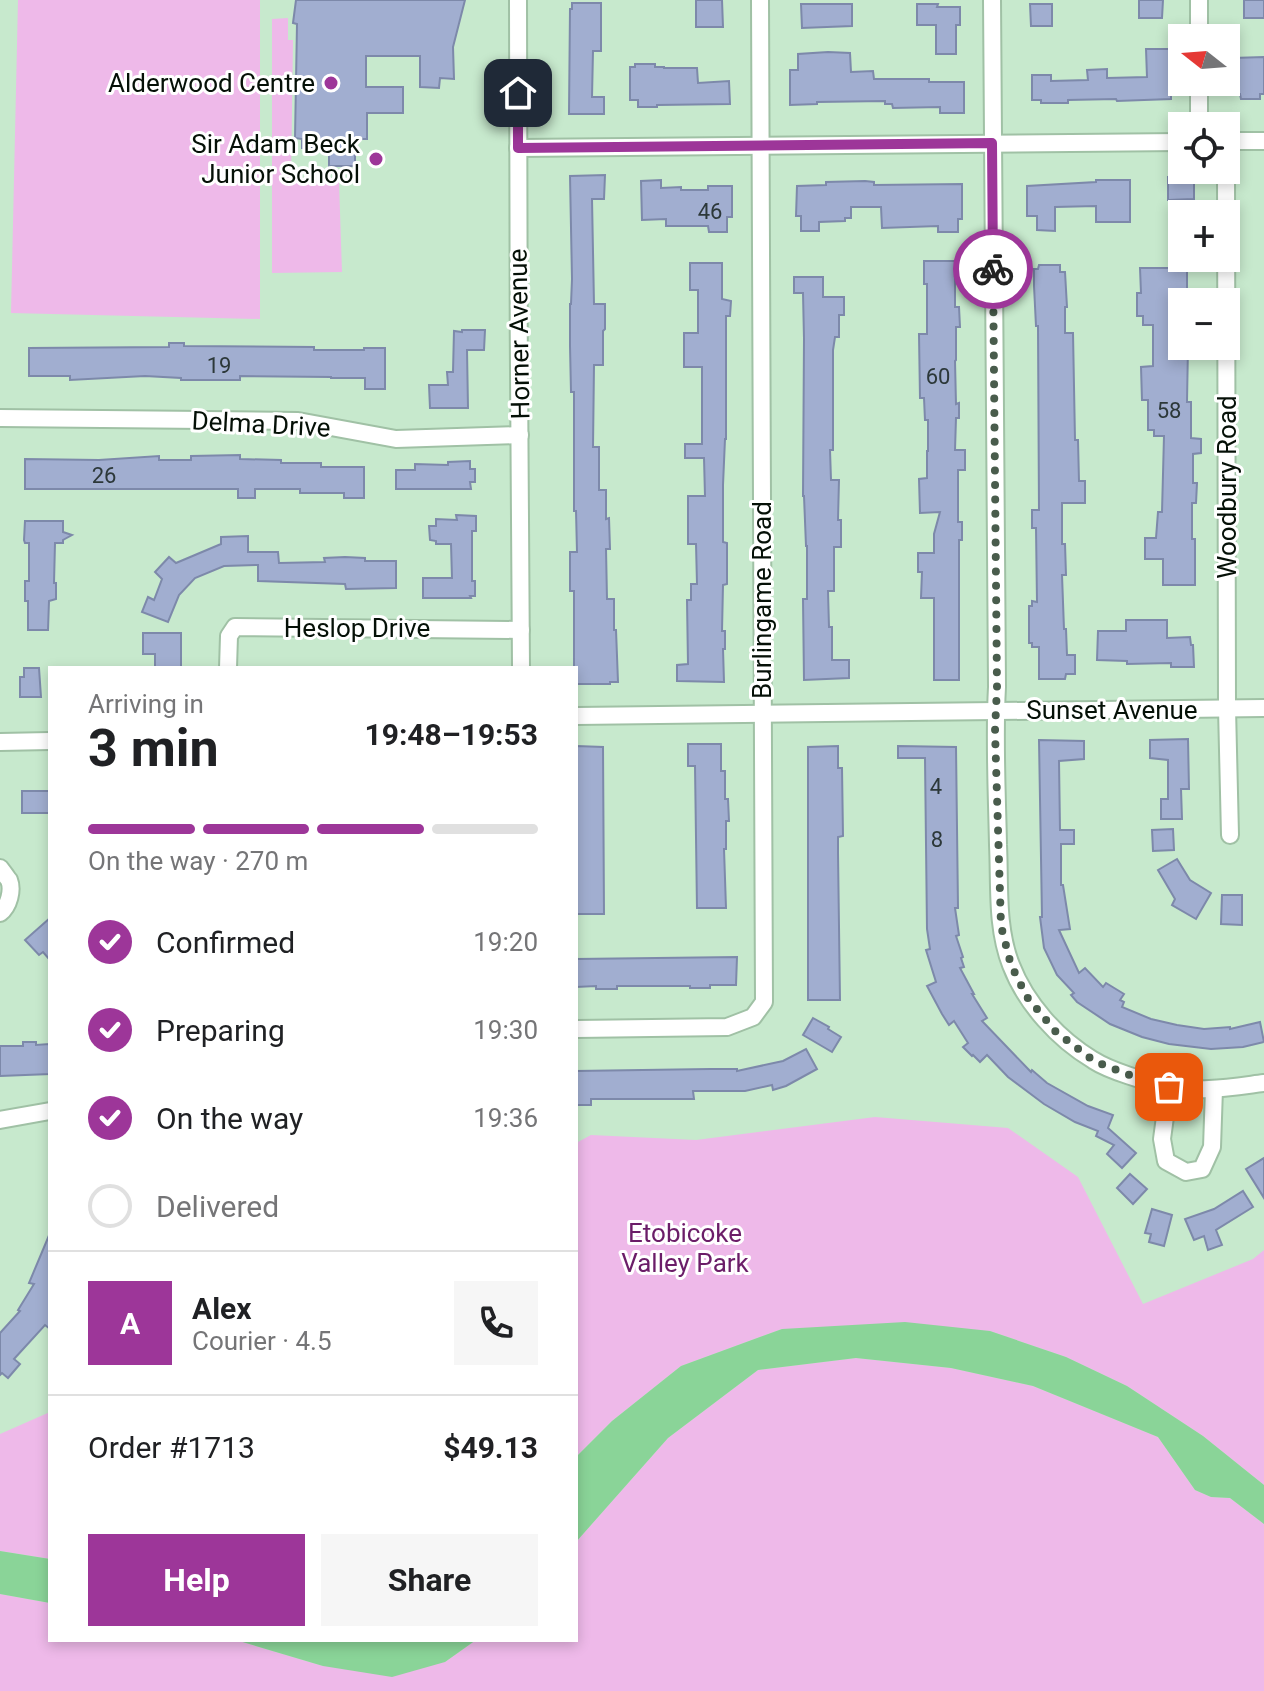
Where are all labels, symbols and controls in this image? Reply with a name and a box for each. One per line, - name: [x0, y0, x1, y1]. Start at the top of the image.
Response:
- north arrow: [1168, 24, 1240, 96]
- map controls: [1168, 24, 1240, 360]
- pin: [484, 59, 552, 127]
- place label: Alderwood Centre: [108, 68, 315, 98]
- icon: home: [496, 71, 540, 115]
- marker: Alderwood Centre: [322, 74, 340, 92]
- button: locate: [1168, 112, 1240, 184]
- place label: Sir Adam Beck Junior School: [191, 129, 361, 189]
- marker: Sir Adam Beck Junior School: [367, 150, 385, 168]
- house number: 46: [698, 199, 722, 224]
- button: +: [1168, 200, 1240, 272]
- courier: [953, 229, 1033, 309]
- icon: bike: [971, 247, 1015, 291]
- street label: Horner Avenue: [503, 248, 535, 420]
- button: −: [1168, 288, 1240, 360]
- house number: 19: [207, 353, 231, 378]
- house number: 60: [926, 364, 950, 389]
- street label: Woodbury Road: [1212, 395, 1242, 579]
- house number: 58: [1157, 398, 1181, 423]
- street label: Delma Drive: [191, 405, 331, 443]
- house number: 26: [92, 463, 116, 488]
- street label: Burlingame Road: [747, 501, 777, 699]
- street label: Heslop Drive: [284, 613, 430, 643]
- text: Arriving in: [88, 689, 204, 719]
- street label: Sunset Avenue: [1026, 695, 1198, 725]
- text: 19:48–19:53: [364, 717, 538, 752]
- text: 3 min: [88, 718, 219, 779]
- house number: 4: [930, 774, 942, 799]
- house number: 8: [931, 827, 943, 852]
- text: On the way · 270 m: [88, 846, 308, 876]
- icon: check: [88, 920, 132, 964]
- text: Confirmed: [156, 925, 295, 960]
- text: 19:20: [473, 927, 538, 957]
- icon: check: [88, 1008, 132, 1052]
- text: Preparing: [156, 1013, 285, 1048]
- text: 19:30: [473, 1015, 538, 1045]
- pin: [1135, 1053, 1203, 1121]
- icon: bag: [1147, 1065, 1191, 1109]
- icon: check: [88, 1096, 132, 1140]
- text: On the way: [156, 1101, 303, 1136]
- text: 19:36: [473, 1103, 538, 1133]
- text: Delivered: [156, 1189, 279, 1224]
- park label: Etobicoke Valley Park: [621, 1218, 750, 1278]
- button: phone: [454, 1281, 538, 1365]
- text: Alex: [192, 1291, 252, 1326]
- text: A: [120, 1306, 140, 1341]
- text: Courier · 4.5: [192, 1326, 332, 1356]
- text: Order #1713: [88, 1430, 255, 1465]
- text: $49.13: [443, 1430, 538, 1465]
- button: Help: [88, 1534, 305, 1626]
- button: Share: [321, 1534, 538, 1626]

